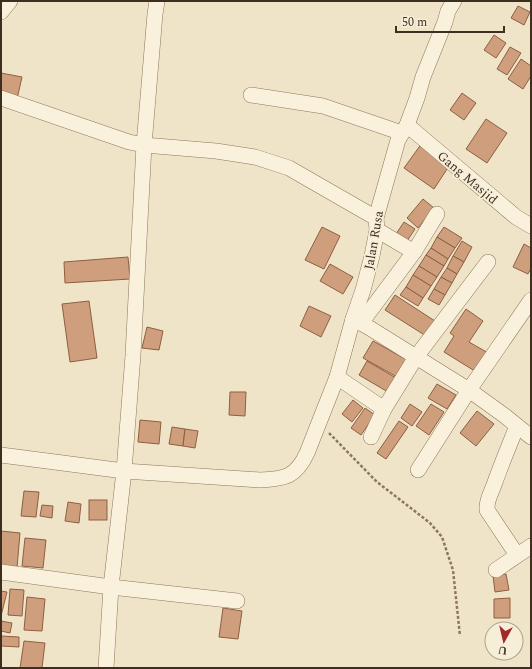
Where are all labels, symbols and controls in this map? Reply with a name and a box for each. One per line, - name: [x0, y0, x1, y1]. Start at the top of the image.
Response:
- scale bar: [396, 8, 504, 34]
- text: 50 m: [402, 13, 427, 32]
- street label: Gang Masjid: [433, 146, 502, 209]
- street label: Jalan Rusa: [359, 208, 389, 271]
- north arrow: [484, 621, 524, 661]
- text: U: [497, 641, 508, 659]

